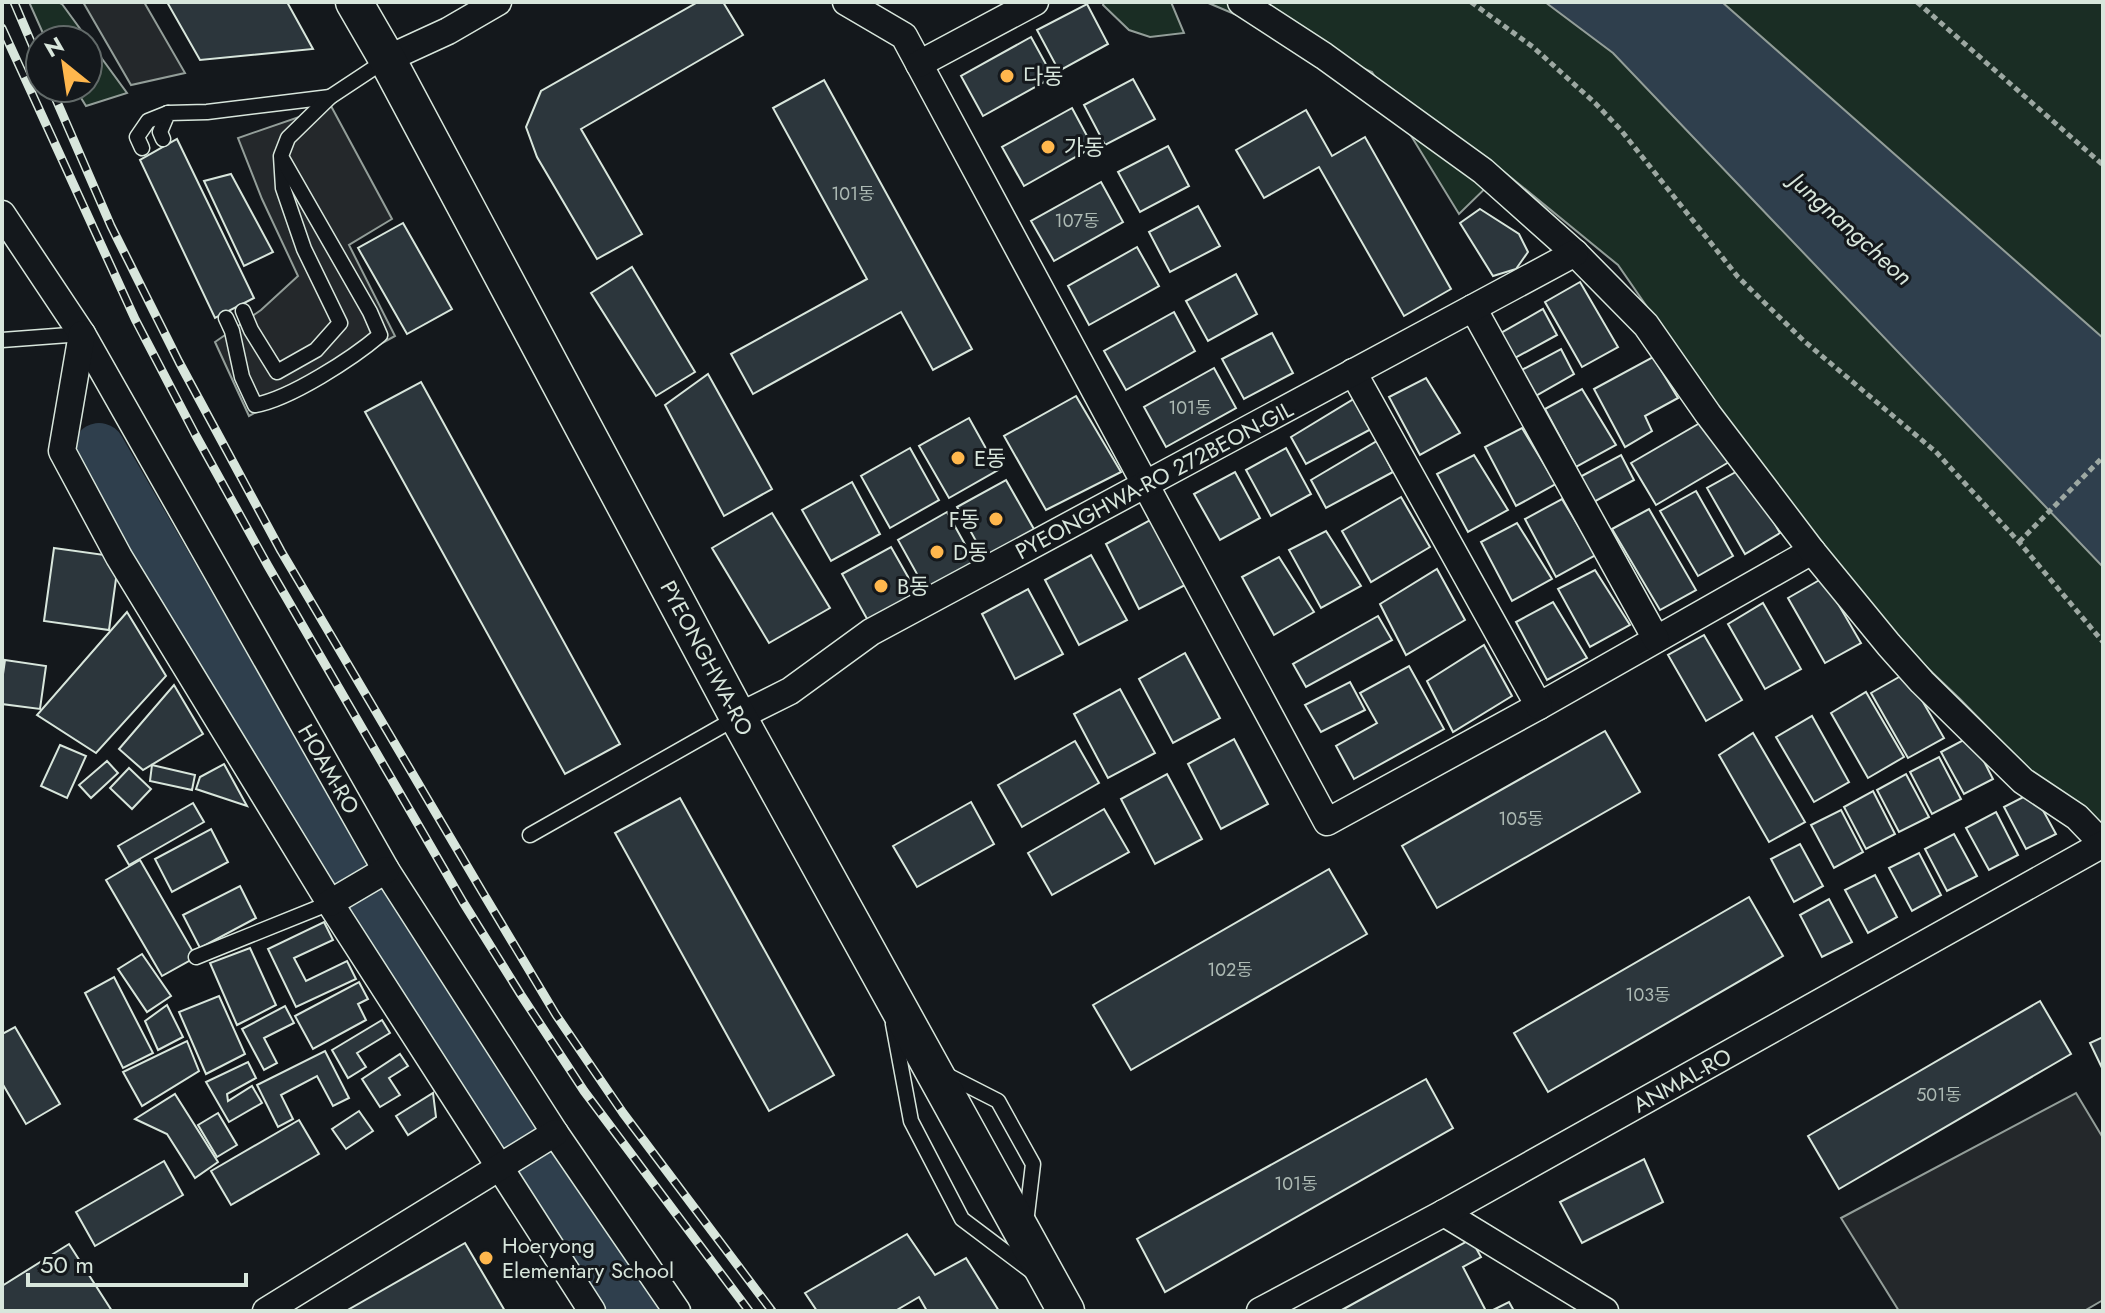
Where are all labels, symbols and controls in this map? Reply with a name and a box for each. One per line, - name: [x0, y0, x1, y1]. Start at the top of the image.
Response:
- north arrow: [24, 24, 104, 104]
- text: N: [38, 28, 70, 65]
- place label: 다동: [1023, 60, 1063, 92]
- marker: 다동: [998, 67, 1016, 85]
- place label: 가동: [1064, 131, 1104, 163]
- marker: 가동: [1039, 138, 1057, 156]
- water label: Jungnangcheon: [1779, 161, 1920, 293]
- house number: 101동: [831, 181, 875, 207]
- house number: 107동: [1055, 208, 1099, 234]
- street label: PYEONGHWA-RO 272BEON-GIL: [1009, 393, 1299, 567]
- house number: 101동: [1168, 395, 1212, 421]
- place label: E동: [974, 442, 1006, 474]
- marker: E동: [949, 449, 967, 467]
- place label: F동: [949, 503, 980, 535]
- marker: F동: [987, 510, 1005, 528]
- place label: D동: [953, 536, 988, 568]
- marker: D동: [928, 543, 946, 561]
- place label: B동: [897, 570, 930, 602]
- street label: PYEONGHWA-RO: [653, 575, 761, 741]
- marker: B동: [872, 577, 890, 595]
- street label: HOAM-RO: [290, 718, 368, 820]
- house number: 105동: [1498, 806, 1544, 832]
- house number: 102동: [1207, 957, 1253, 983]
- house number: 103동: [1625, 982, 1671, 1008]
- street label: ANMAL-RO: [1627, 1040, 1737, 1120]
- house number: 501동: [1916, 1082, 1962, 1108]
- house number: 101동: [1274, 1171, 1318, 1197]
- place label: Hoeryong Elementary School: [502, 1229, 674, 1286]
- scale bar: [28, 1237, 246, 1287]
- text: 50 m: [40, 1247, 94, 1282]
- marker: Hoeryong Elementary School: [477, 1249, 495, 1267]

